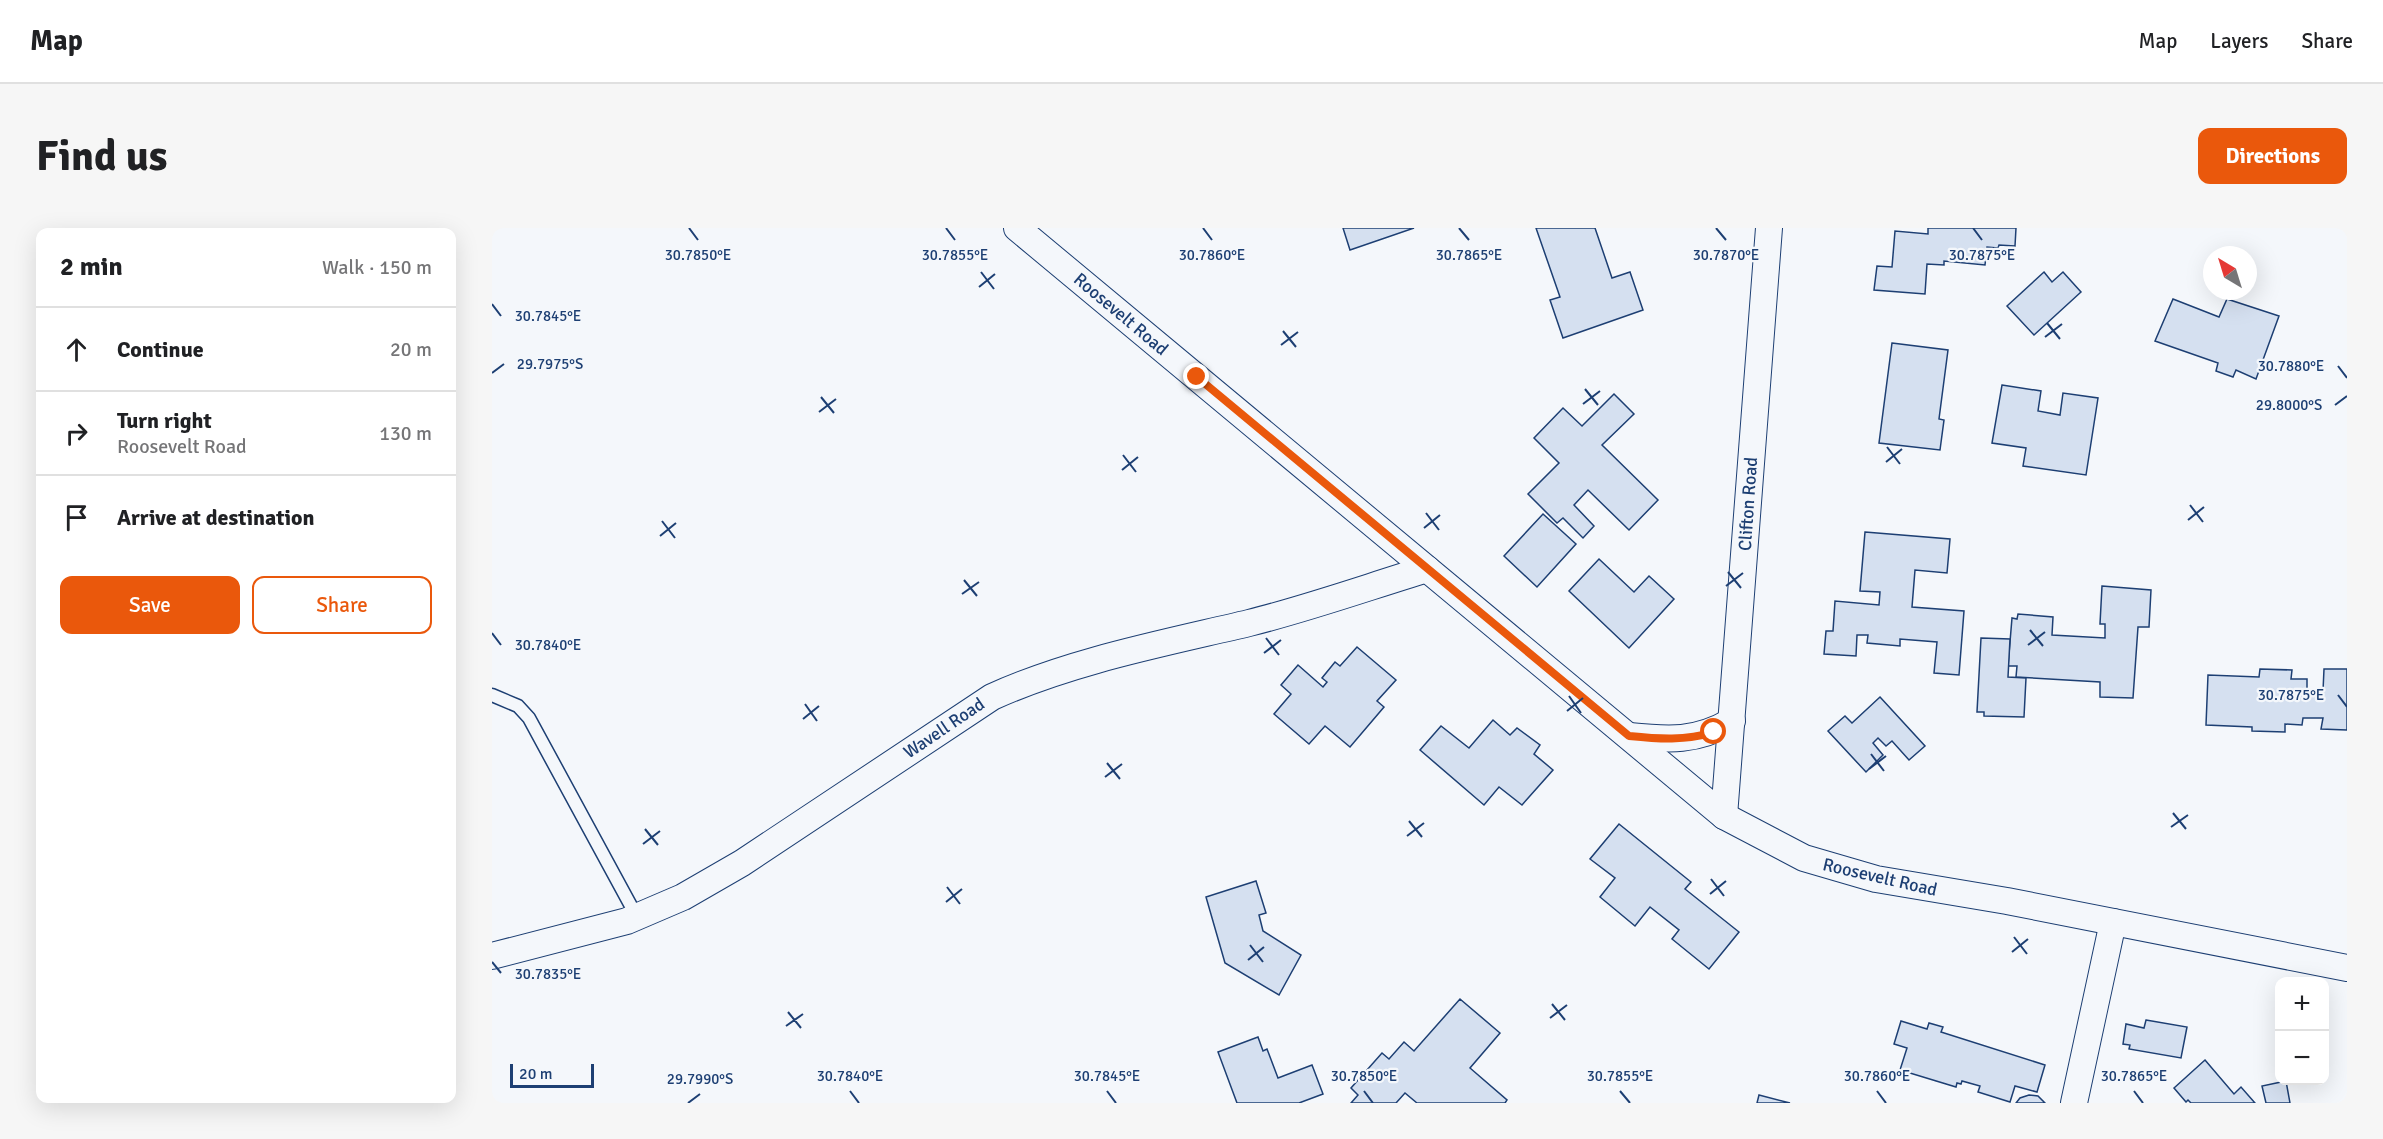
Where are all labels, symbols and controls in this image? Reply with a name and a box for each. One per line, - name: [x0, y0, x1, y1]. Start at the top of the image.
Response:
- text: Map: [30, 24, 83, 58]
- text: Map: [2139, 28, 2177, 54]
- text: Layers: [2210, 28, 2268, 54]
- text: Share: [2301, 28, 2353, 54]
- button: Directions: [2198, 128, 2347, 184]
- text: Find us: [36, 131, 167, 182]
- text: 30.7850°E: [665, 246, 731, 264]
- text: 30.7855°E: [922, 246, 988, 264]
- text: 30.7860°E: [1179, 246, 1245, 264]
- text: 30.7865°E: [1436, 246, 1502, 264]
- text: 30.7870°E: [1693, 246, 1759, 264]
- text: 30.7875°E: [1949, 246, 2015, 264]
- north arrow: [2203, 246, 2257, 300]
- text: 2 min: [60, 251, 123, 283]
- text: Walk · 150 m: [322, 255, 432, 280]
- street label: Roosevelt Road: [1069, 268, 1173, 360]
- text: 30.7845°E: [515, 307, 581, 325]
- icon: ahead: [60, 333, 93, 366]
- text: Continue: [117, 336, 204, 363]
- text: 20 m: [390, 337, 432, 362]
- text: 29.7975°S: [517, 355, 583, 373]
- text: 30.7880°E: [2258, 357, 2324, 375]
- route end: [1183, 363, 1209, 389]
- text: 29.8000°S: [2256, 396, 2322, 414]
- text: Turn right: [117, 407, 212, 434]
- icon: right: [60, 417, 93, 450]
- text: 130 m: [379, 421, 432, 446]
- text: Roosevelt Road: [117, 434, 247, 459]
- street label: Clifton Road: [1734, 456, 1762, 552]
- icon: arrive: [60, 501, 93, 534]
- text: Arrive at destination: [117, 504, 314, 531]
- button: Save: [60, 576, 240, 634]
- button: Share: [252, 576, 432, 634]
- text: 30.7840°E: [515, 636, 581, 654]
- text: 30.7875°E: [2258, 686, 2324, 704]
- street label: Wavell Road: [899, 693, 989, 763]
- route start: [1700, 718, 1726, 744]
- street label: Roosevelt Road: [1821, 853, 1939, 901]
- text: 30.7835°E: [515, 965, 581, 983]
- map controls: [2275, 977, 2329, 1085]
- button: +: [2275, 977, 2329, 1031]
- button: −: [2275, 1031, 2329, 1085]
- scale bar: [510, 1061, 594, 1088]
- text: 20 m: [519, 1064, 553, 1084]
- text: 30.7840°E: [817, 1067, 883, 1085]
- text: 30.7845°E: [1074, 1067, 1140, 1085]
- text: 30.7850°E: [1331, 1067, 1397, 1085]
- text: 30.7855°E: [1587, 1067, 1653, 1085]
- text: 30.7860°E: [1844, 1067, 1910, 1085]
- text: 30.7865°E: [2101, 1067, 2167, 1085]
- text: 29.7990°S: [667, 1070, 733, 1088]

